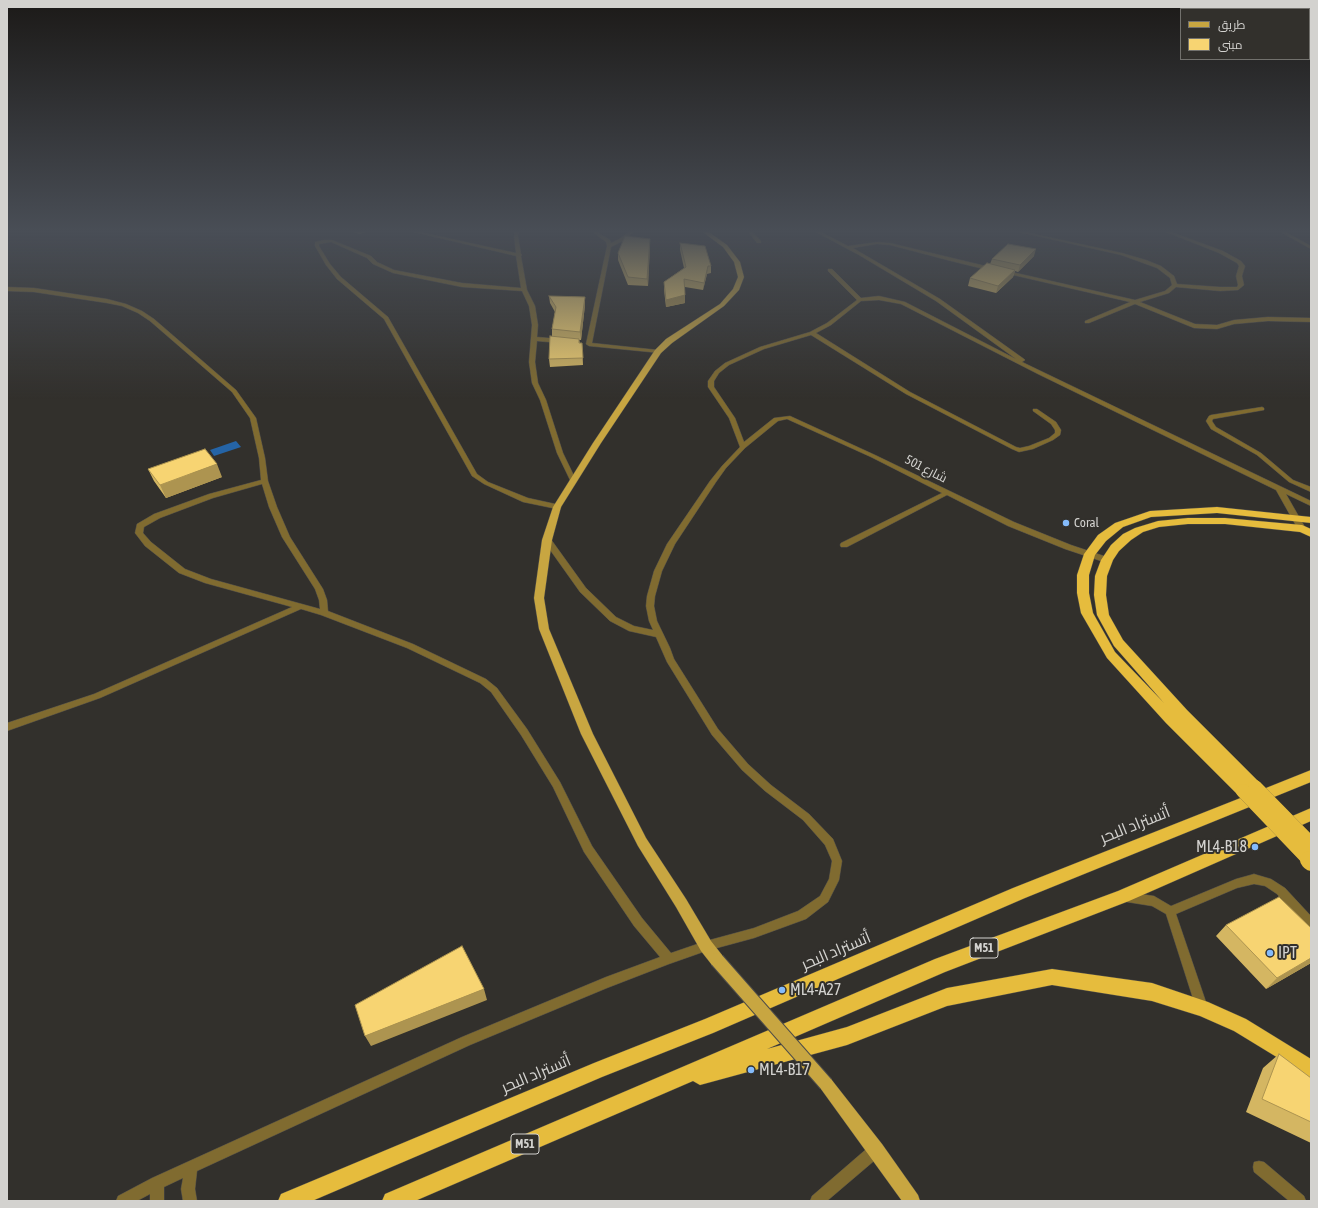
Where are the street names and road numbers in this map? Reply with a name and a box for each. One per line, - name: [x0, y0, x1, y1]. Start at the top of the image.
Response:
- street label: شارع 501: [902, 452, 950, 486]
- street label: أتستراد البحر: [1097, 802, 1173, 848]
- street label: أتستراد البحر: [798, 928, 874, 974]
- road number: M51: [970, 938, 998, 958]
- street label: أتستراد البحر: [498, 1051, 574, 1097]
- road number: M51: [511, 1134, 539, 1154]

